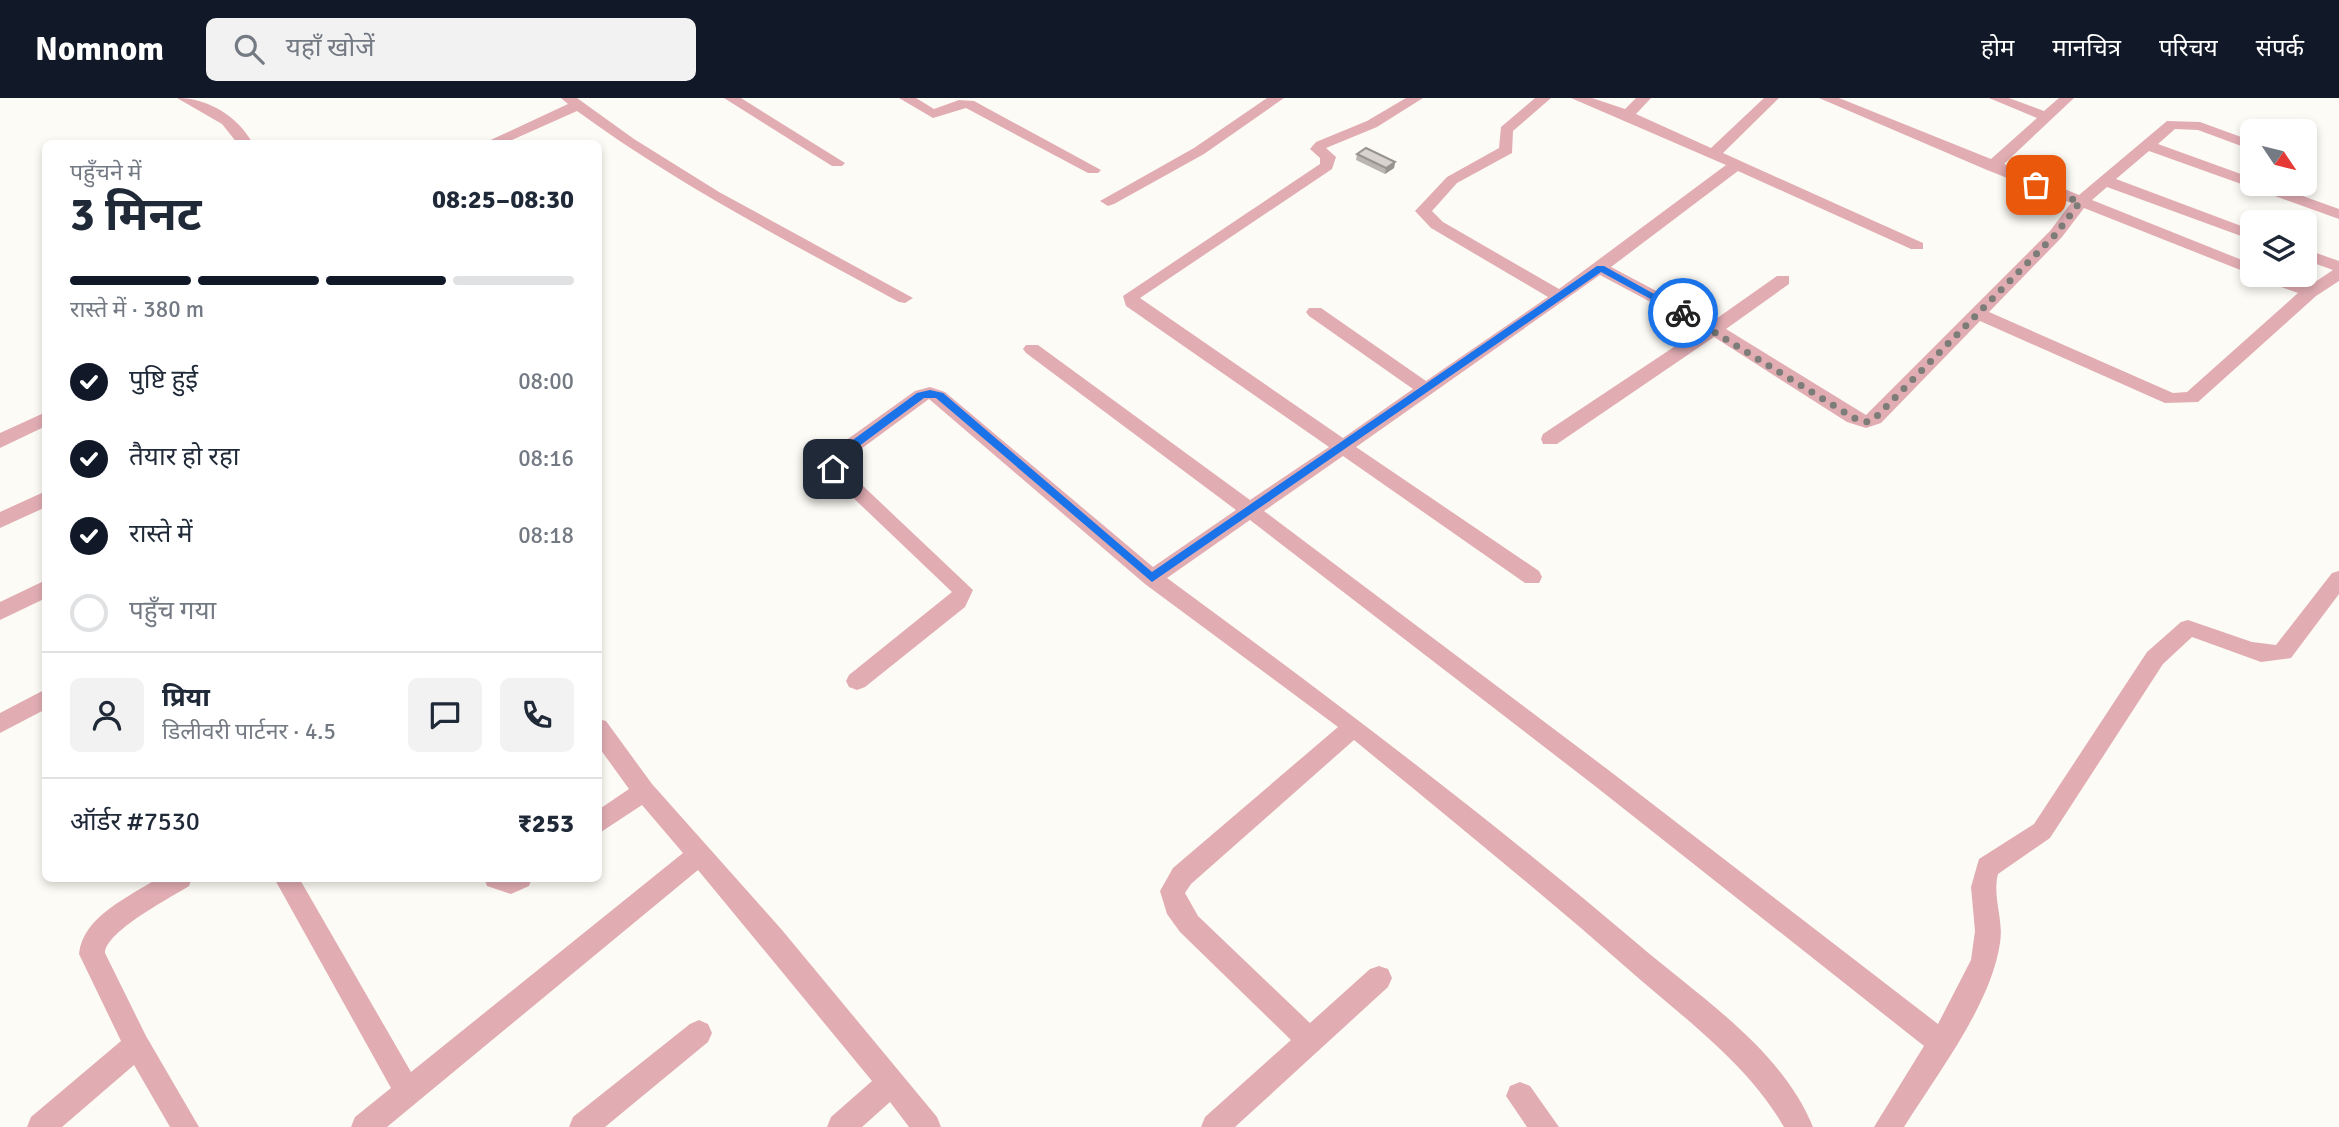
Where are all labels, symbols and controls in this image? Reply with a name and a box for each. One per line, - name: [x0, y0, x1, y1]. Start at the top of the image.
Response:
- search box: [206, 18, 696, 81]
- text: Nomnom: [35, 29, 164, 70]
- icon: search: [230, 30, 268, 68]
- text: यहाँ खोजें: [286, 32, 374, 64]
- text: होम: [1981, 33, 2014, 63]
- text: मानचित्र: [2052, 33, 2121, 63]
- text: परिचय: [2159, 33, 2218, 63]
- text: संपर्क: [2256, 33, 2304, 63]
- north arrow: [2240, 119, 2317, 196]
- map controls: [2240, 119, 2317, 287]
- pin: [2006, 155, 2066, 215]
- text: पहुँचने में: [70, 158, 141, 187]
- icon: bag: [2017, 166, 2055, 204]
- text: 08:25–08:30: [432, 184, 574, 216]
- text: 3 मिनट: [70, 187, 202, 243]
- button: layers: [2240, 210, 2317, 287]
- courier: [1648, 278, 1718, 348]
- icon: bike: [1664, 294, 1702, 332]
- text: रास्ते में · 380 m: [70, 295, 204, 324]
- icon: check: [70, 363, 108, 401]
- text: पुष्टि हुई: [129, 364, 198, 396]
- text: 08:00: [518, 367, 574, 396]
- pin: [803, 439, 863, 499]
- icon: check: [70, 440, 108, 478]
- text: तैयार हो रहा: [129, 441, 239, 473]
- text: 08:16: [518, 444, 574, 473]
- icon: home: [814, 450, 852, 488]
- icon: check: [70, 517, 108, 555]
- text: रास्ते में: [129, 518, 193, 550]
- text: 08:18: [518, 521, 574, 550]
- text: पहुँच गया: [129, 595, 216, 627]
- button: person: [70, 678, 144, 752]
- button: chat: [408, 678, 482, 752]
- button: phone: [500, 678, 574, 752]
- text: प्रिया: [162, 682, 210, 714]
- text: डिलीवरी पार्टनर · 4.5: [162, 717, 336, 746]
- text: ऑर्डर #7530: [70, 806, 200, 838]
- text: ₹253: [518, 808, 574, 840]

